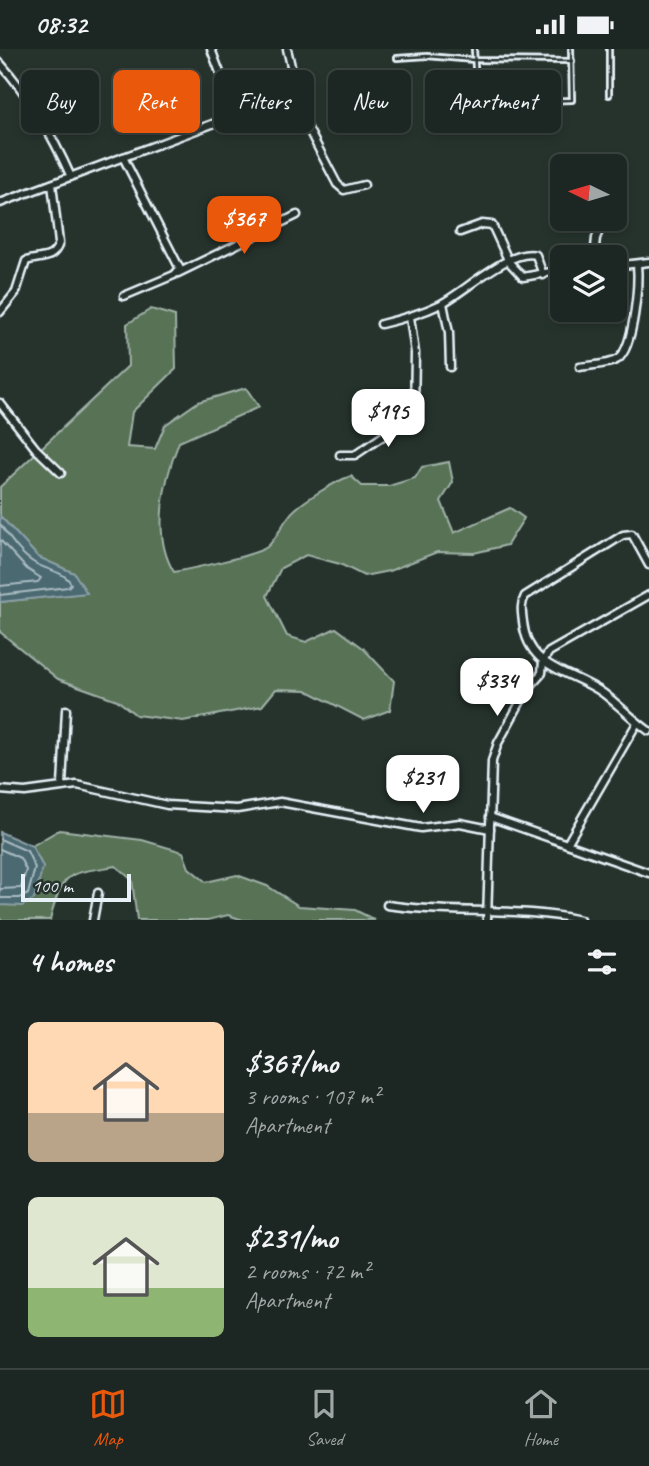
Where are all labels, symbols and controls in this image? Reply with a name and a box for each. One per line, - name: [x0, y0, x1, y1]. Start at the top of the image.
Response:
- text: 08:32: [35, 8, 87, 41]
- chip: Buy: [21, 70, 99, 133]
- chip: Rent: [113, 70, 200, 133]
- chip: Filters: [214, 70, 314, 133]
- chip: New: [328, 70, 411, 133]
- chip: Apartment: [425, 70, 561, 133]
- north arrow: [550, 154, 626, 231]
- map controls: [550, 154, 627, 322]
- pin: $367: [203, 197, 285, 256]
- text: $367: [223, 204, 265, 233]
- button: layers: [550, 245, 627, 322]
- pin: $195: [347, 389, 429, 449]
- text: $195: [368, 397, 408, 426]
- pin: $334: [456, 659, 538, 718]
- text: $334: [476, 666, 518, 695]
- pin: $231: [382, 755, 464, 815]
- text: $231: [402, 763, 444, 792]
- scale bar: [21, 871, 131, 903]
- text: 100 m: [32, 874, 73, 898]
- text: 4 homes: [28, 943, 113, 981]
- icon: filters: [583, 943, 621, 981]
- text: $367/mo: [245, 1044, 338, 1082]
- icon: home: [84, 1050, 168, 1134]
- text: 3 rooms · 107 m²: [245, 1082, 380, 1111]
- text: Apartment: [245, 1111, 330, 1140]
- text: $231/mo: [245, 1219, 337, 1257]
- icon: home: [84, 1225, 168, 1309]
- text: 2 rooms · 72 m²: [245, 1257, 369, 1286]
- text: Apartment: [245, 1286, 330, 1315]
- tab: Map: [89, 1385, 127, 1451]
- tab: Saved: [305, 1385, 343, 1451]
- tab: Home: [522, 1385, 560, 1451]

